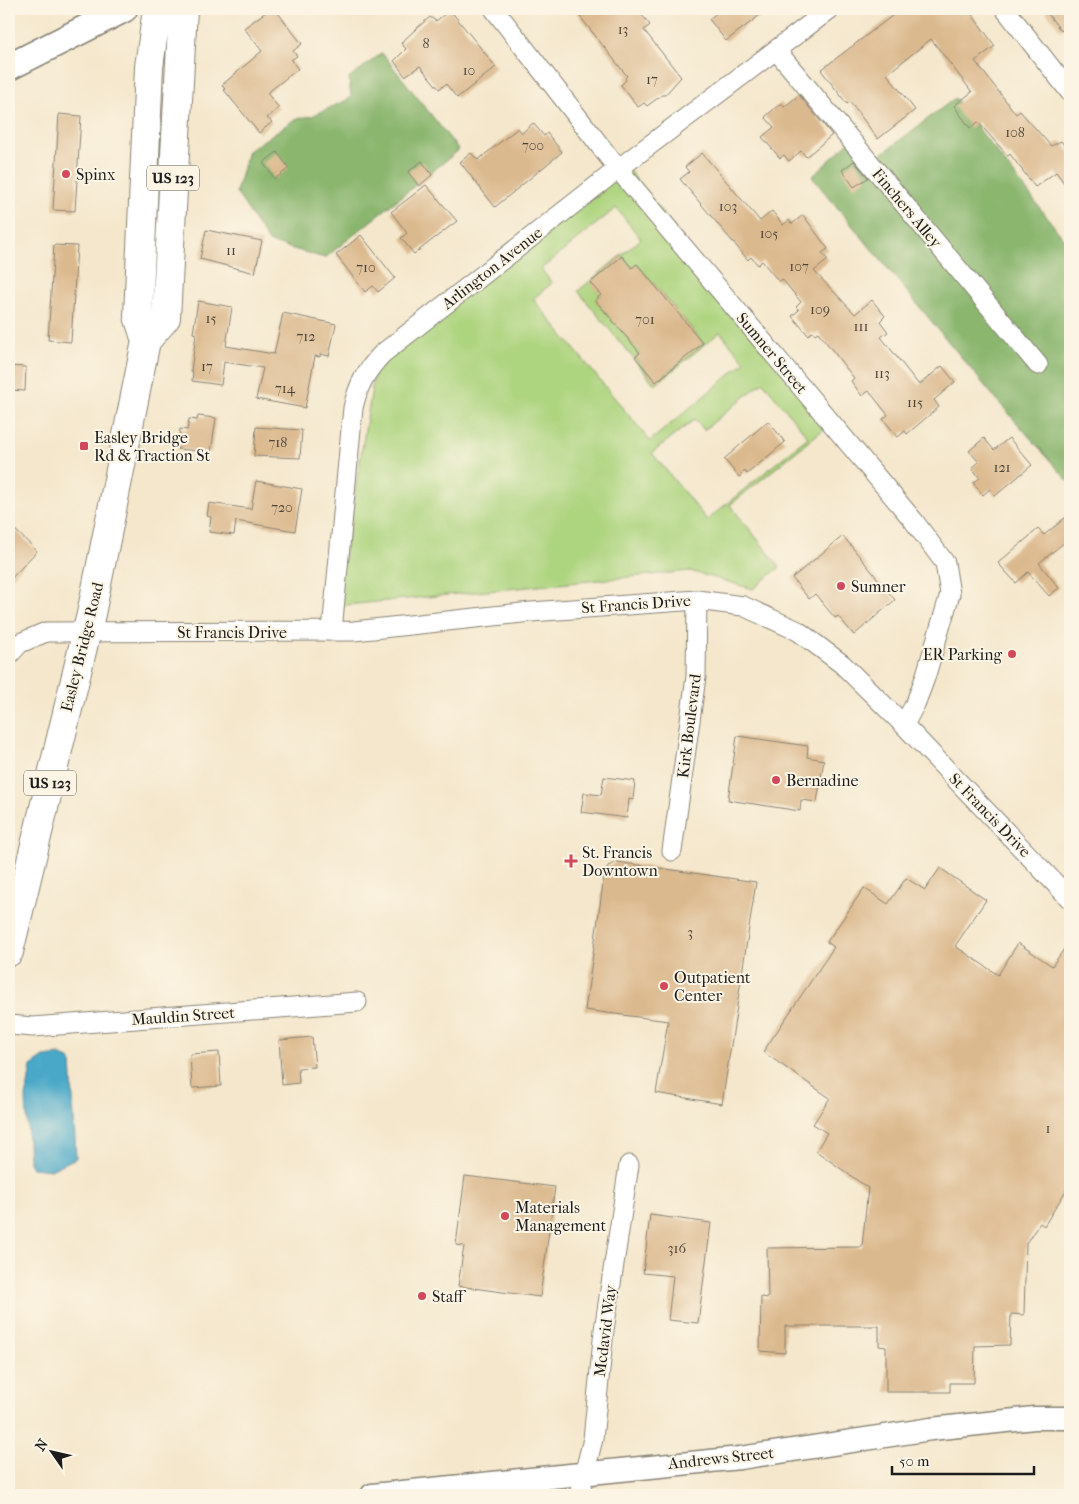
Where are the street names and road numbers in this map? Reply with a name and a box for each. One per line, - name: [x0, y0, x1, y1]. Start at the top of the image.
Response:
- street label: Finchers Alley: [868, 164, 946, 252]
- road number: US 123: [147, 166, 199, 190]
- street label: Arlington Avenue: [437, 223, 546, 314]
- street label: Sumner Street: [733, 309, 812, 398]
- street label: Easley Bridge Road: [57, 580, 107, 714]
- street label: St Francis Drive: [581, 591, 691, 617]
- street label: St Francis Drive: [177, 623, 287, 642]
- street label: Kirk Boulevard: [673, 673, 705, 779]
- street label: St Francis Drive: [945, 769, 1035, 861]
- road number: US 123: [24, 770, 76, 796]
- street label: Mauldin Street: [131, 1003, 236, 1029]
- street label: Mcdavid Way: [590, 1284, 620, 1378]
- street label: Andrews Street: [666, 1443, 775, 1473]

